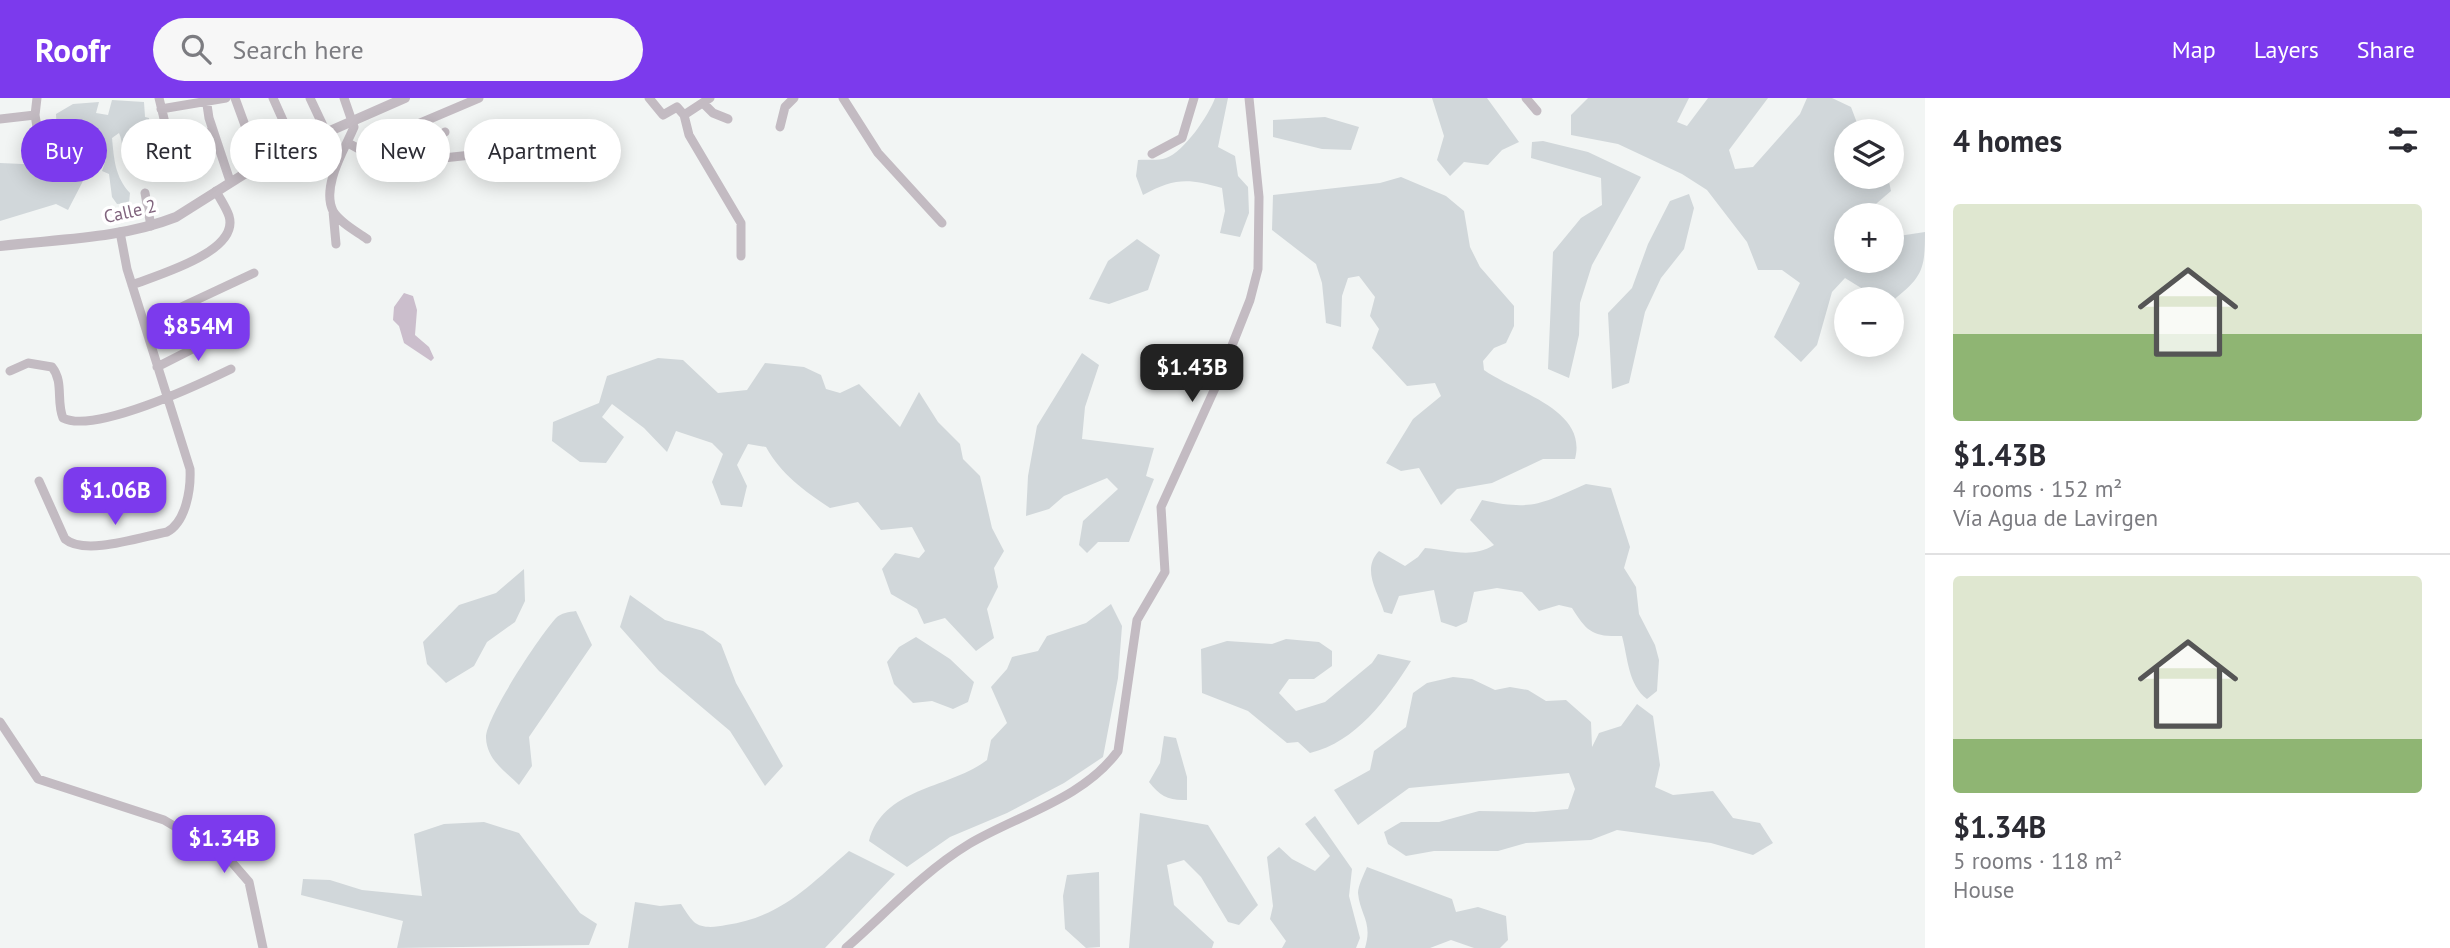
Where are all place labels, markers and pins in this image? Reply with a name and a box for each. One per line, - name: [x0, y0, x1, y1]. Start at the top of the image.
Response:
- pin: $854M: [149, 303, 247, 363]
- pin: $1.43B: [1135, 344, 1249, 404]
- pin: $1.06B: [58, 468, 172, 527]
- pin: $1.34B: [167, 816, 281, 875]

